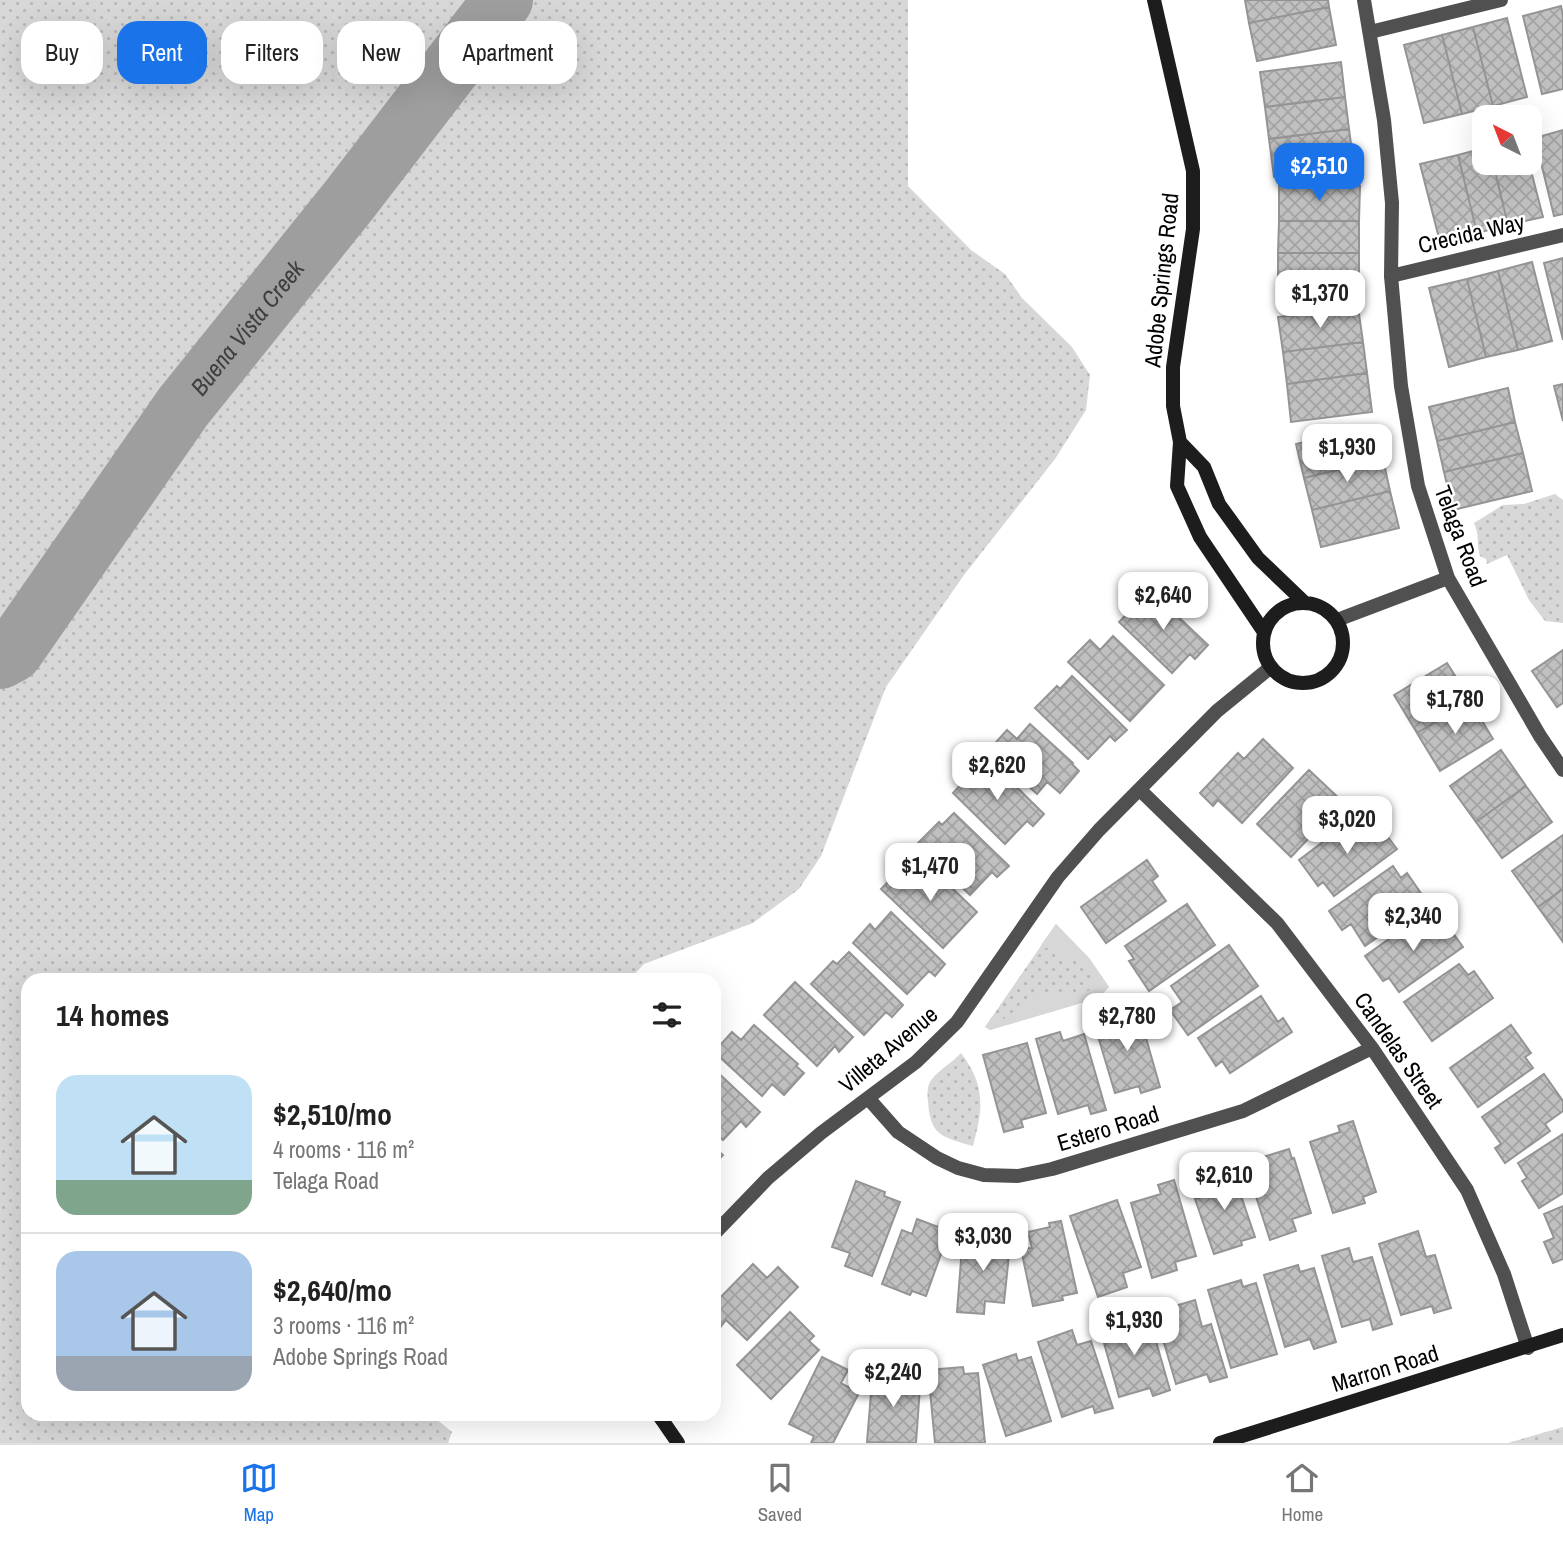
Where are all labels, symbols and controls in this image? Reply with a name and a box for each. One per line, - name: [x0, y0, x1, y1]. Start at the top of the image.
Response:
- chip: Buy: [21, 21, 103, 84]
- chip: Rent: [117, 21, 207, 84]
- chip: Filters: [221, 21, 323, 84]
- chip: New: [337, 21, 425, 84]
- chip: Apartment: [439, 21, 577, 84]
- north arrow: [1472, 105, 1542, 175]
- map controls: [1472, 105, 1542, 175]
- pin: $2,510: [1262, 144, 1376, 203]
- text: $2,510: [1290, 150, 1348, 181]
- street label: Adobe Springs Road: [1136, 191, 1186, 370]
- street label: Crecida Way: [1415, 206, 1528, 260]
- water label: Buena Vista Creek: [183, 252, 312, 402]
- pin: $1,370: [1263, 270, 1377, 330]
- text: $1,370: [1291, 277, 1349, 308]
- pin: $1,930: [1290, 424, 1404, 484]
- text: $1,930: [1318, 431, 1376, 462]
- street label: Telaga Road: [1428, 481, 1494, 591]
- pin: $2,640: [1106, 572, 1220, 632]
- text: $2,640: [1134, 579, 1192, 610]
- pin: $1,780: [1398, 676, 1512, 736]
- text: $1,780: [1426, 683, 1484, 714]
- pin: $2,620: [940, 742, 1054, 802]
- text: $2,620: [968, 749, 1026, 780]
- pin: $3,020: [1290, 796, 1404, 856]
- text: $3,020: [1318, 803, 1376, 834]
- pin: $1,470: [873, 844, 987, 903]
- text: $1,470: [901, 850, 959, 881]
- pin: $2,340: [1356, 894, 1470, 953]
- text: $2,340: [1384, 900, 1442, 931]
- street label: Candelas Street: [1348, 986, 1450, 1114]
- pin: $2,780: [1070, 993, 1184, 1053]
- text: 14 homes: [56, 995, 170, 1035]
- icon: filters: [648, 996, 686, 1034]
- street label: Villeta Avenue: [832, 999, 944, 1099]
- text: $2,780: [1098, 1000, 1156, 1031]
- text: $2,510/mo: [273, 1094, 392, 1134]
- street label: Estero Road: [1053, 1098, 1163, 1158]
- icon: home: [112, 1103, 196, 1187]
- text: 4 rooms · 116 m²: [273, 1134, 414, 1165]
- pin: $2,610: [1167, 1152, 1281, 1212]
- text: $2,610: [1195, 1159, 1253, 1190]
- text: Telaga Road: [273, 1165, 379, 1196]
- pin: $3,030: [926, 1214, 1040, 1273]
- text: $3,030: [954, 1220, 1012, 1251]
- text: $2,640/mo: [273, 1270, 392, 1310]
- icon: home: [112, 1279, 196, 1363]
- pin: $1,930: [1077, 1298, 1191, 1357]
- text: $1,930: [1105, 1304, 1163, 1335]
- text: 3 rooms · 116 m²: [273, 1310, 414, 1341]
- street label: Marron Road: [1328, 1337, 1442, 1399]
- text: Adobe Springs Road: [273, 1341, 448, 1372]
- pin: $2,240: [836, 1350, 950, 1409]
- text: $2,240: [864, 1356, 922, 1387]
- tab: Map: [240, 1459, 278, 1527]
- tab: Saved: [758, 1459, 802, 1527]
- tab: Home: [1282, 1459, 1323, 1527]

